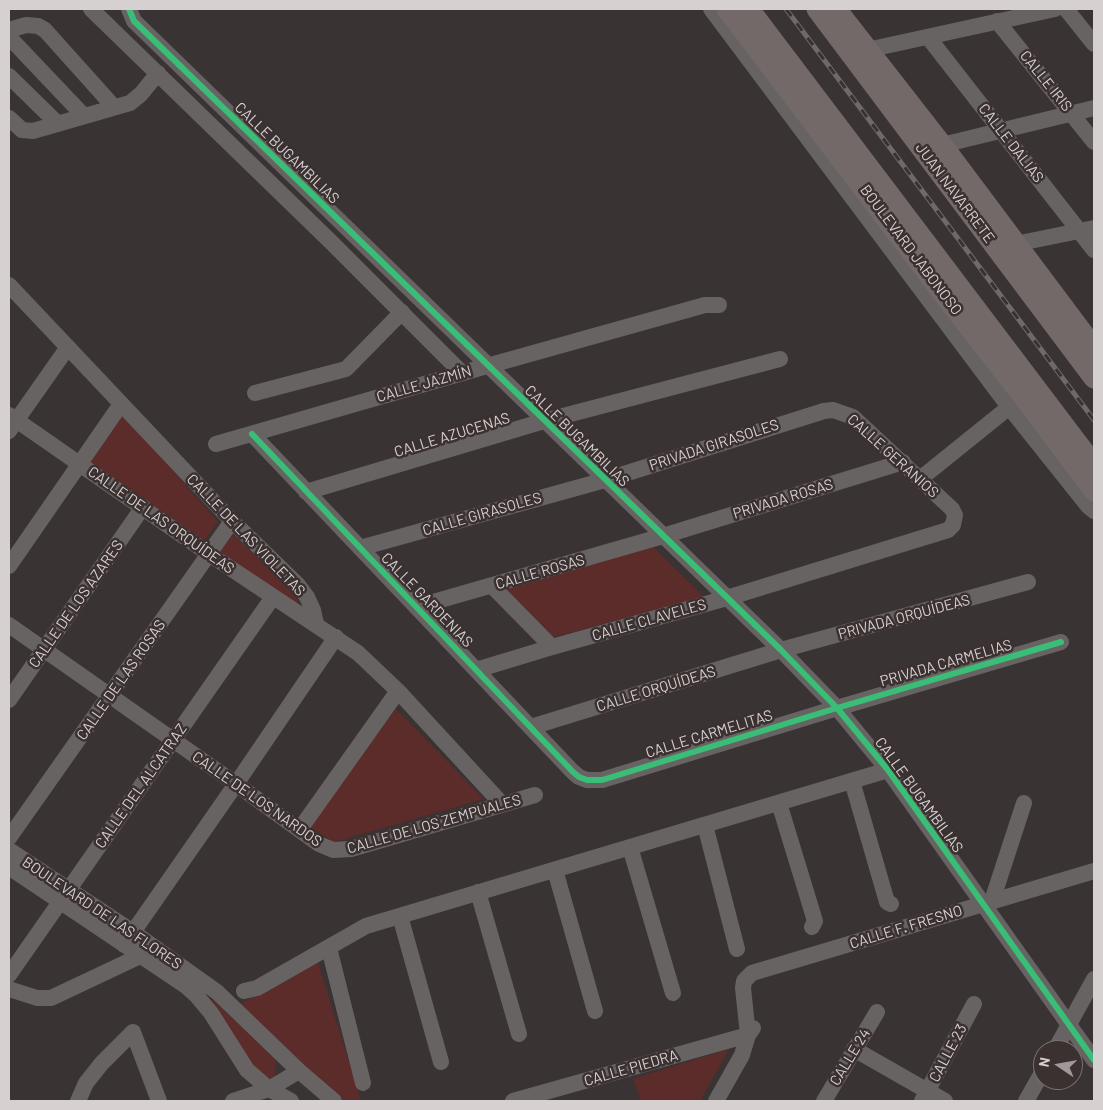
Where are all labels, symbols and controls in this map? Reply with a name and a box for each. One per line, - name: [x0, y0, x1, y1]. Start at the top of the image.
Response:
- street label: CALLE IRIS: [1016, 47, 1076, 115]
- street label: CALLE BUGAMBILIAS: [231, 99, 343, 207]
- street label: CALLE DALIAS: [975, 100, 1047, 186]
- street label: JUAN NAVARRETE: [912, 139, 998, 247]
- street label: BOULEVARD JABONOSO: [856, 181, 966, 319]
- street label: CALLE JAZMÍN: [374, 362, 474, 406]
- street label: CALLE BUGAMBILIAS: [521, 382, 633, 490]
- street label: CALLE AZUCENAS: [392, 409, 512, 461]
- street label: CALLE GERANIOS: [844, 410, 942, 502]
- street label: PRIVADA GIRASOLES: [647, 416, 781, 474]
- street label: CALLE DE LAS ORQUÍDEAS: [84, 463, 238, 577]
- street label: CALLE DE LAS VIOLETAS: [183, 470, 309, 600]
- street label: PRIVADA ROSAS: [731, 475, 835, 523]
- street label: CALLE GIRASOLES: [420, 488, 544, 540]
- street label: CALLE DE LOS AZARES: [25, 537, 127, 671]
- street label: CALLE GARDENIAS: [377, 549, 477, 651]
- street label: CALLE ROSAS: [493, 551, 587, 593]
- street label: PRIVADA ORQUÍDEAS: [836, 591, 972, 643]
- street label: CALLE CLAVELES: [590, 595, 708, 645]
- street label: CALLE DE LAS ROSAS: [73, 616, 169, 744]
- street label: PRIVADA CARMELIAS: [878, 636, 1014, 690]
- street label: CALLE ORQUÍDEAS: [594, 662, 718, 716]
- street label: CALLE CARMELITAS: [643, 706, 775, 762]
- street label: CALLE DEL ALCATRAZ: [91, 720, 191, 852]
- street label: CALLE BUGAMBILIAS: [871, 734, 967, 856]
- street label: CALLE DE LOS NARDOS: [189, 747, 325, 851]
- street label: CALLE DE LOS ZEMPUALES: [345, 791, 523, 857]
- street label: BOULEVARD DE LAS FLORES: [19, 853, 185, 973]
- street label: CALLE F. FRESNO: [847, 901, 965, 953]
- street label: CALLE 23: [925, 1021, 971, 1085]
- street label: CALLE 24: [826, 1025, 874, 1089]
- north arrow: [1033, 1040, 1083, 1090]
- street label: CALLE PIEDRA: [582, 1046, 680, 1090]
- text: N: [1035, 1056, 1053, 1068]

